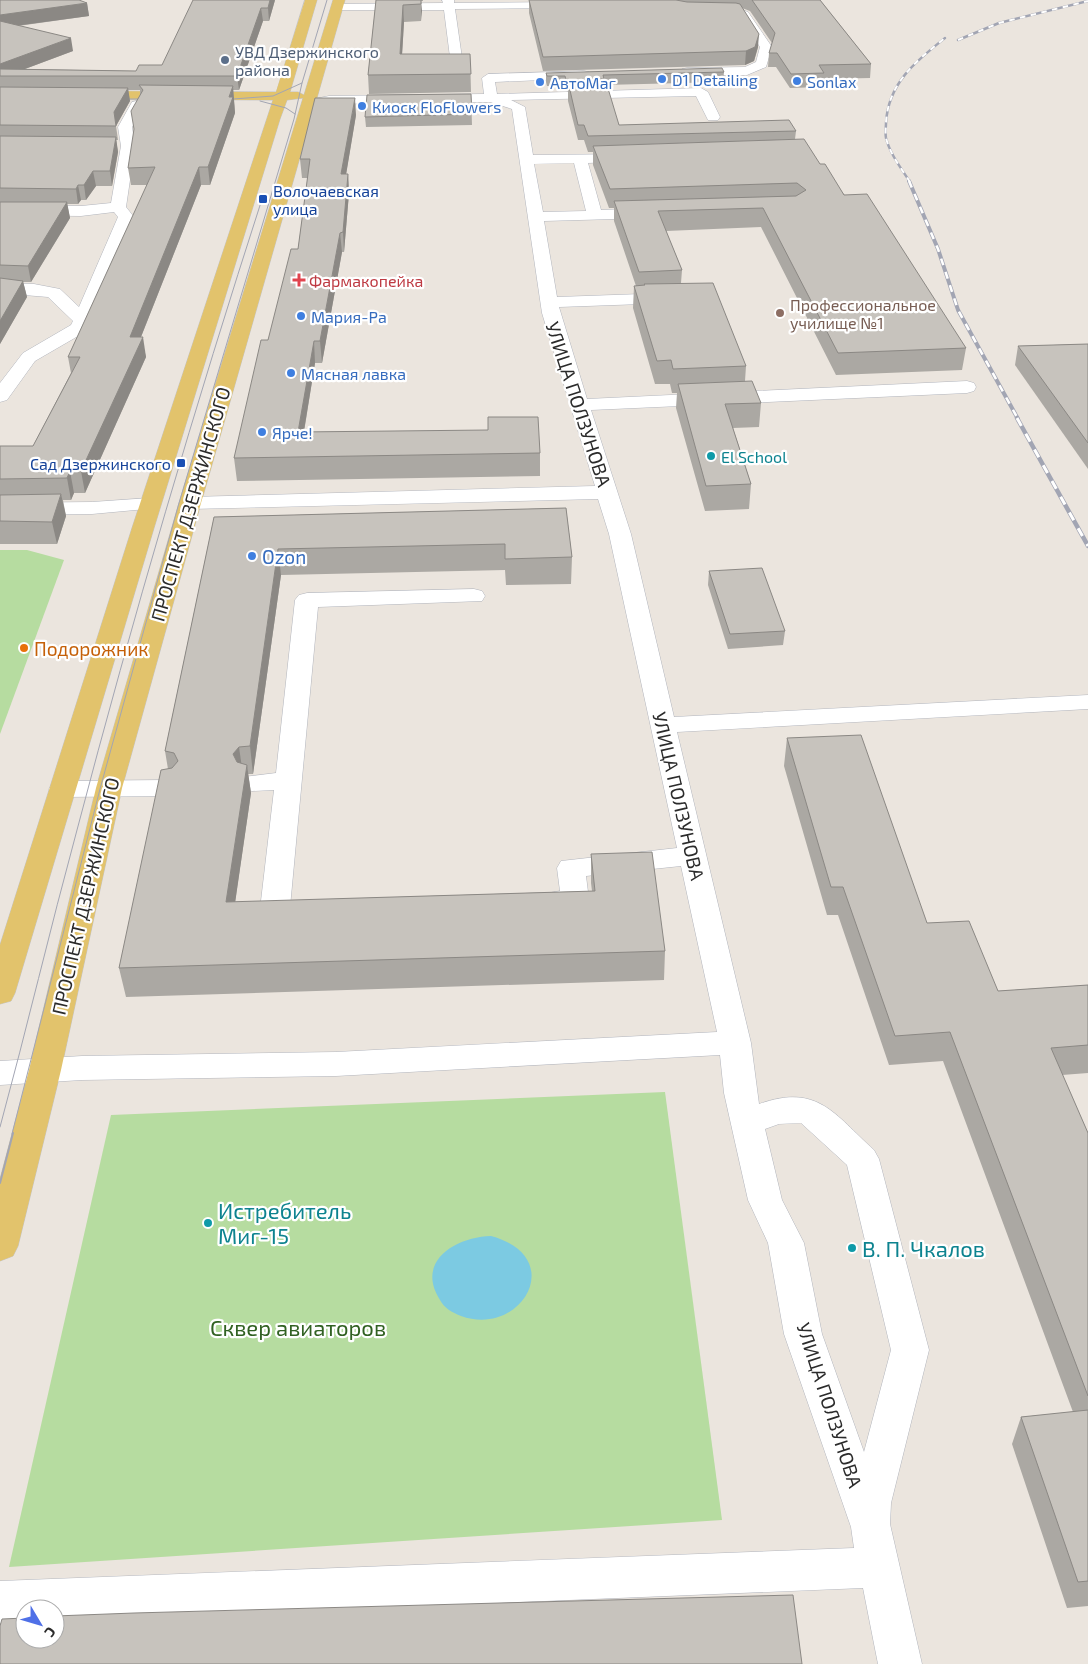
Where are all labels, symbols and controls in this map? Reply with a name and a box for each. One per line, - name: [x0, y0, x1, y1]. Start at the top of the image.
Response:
- place label: УВД Дзержинского района: [235, 42, 379, 79]
- marker: УВД Дзержинского района: [219, 54, 231, 66]
- place label: D1 Detailing: [672, 70, 758, 89]
- place label: Sonlax: [807, 72, 857, 91]
- place label: АвтоМаг: [550, 73, 616, 92]
- marker: D1 Detailing: [656, 73, 668, 85]
- marker: Sonlax: [791, 75, 803, 87]
- marker: АвтоМаг: [534, 76, 546, 88]
- place label: Киоск FloFlowers: [372, 97, 501, 116]
- marker: Киоск FloFlowers: [356, 100, 368, 112]
- place label: Волочаевская улица: [273, 181, 379, 219]
- marker: Волочаевская улица: [257, 193, 269, 205]
- place label: Фармакопейка: [309, 271, 423, 290]
- marker: Фармакопейка: [293, 274, 305, 286]
- place label: Профессиональное училище №1: [790, 295, 936, 333]
- place label: Мария-Ра: [311, 307, 387, 326]
- marker: Профессиональное училище №1: [774, 307, 786, 319]
- marker: Мария-Ра: [295, 310, 307, 322]
- street label: УЛИЦА ПОЛЗУНОВА: [541, 319, 617, 490]
- place label: Мясная лавка: [301, 364, 406, 383]
- marker: Мясная лавка: [285, 367, 297, 379]
- street label: ПРОСПЕКТ ДЗЕРЖИНСКОГО: [145, 384, 235, 624]
- place label: Ярче!: [272, 423, 313, 442]
- marker: Ярче!: [256, 426, 268, 438]
- place label: El School: [721, 447, 787, 466]
- marker: El School: [705, 450, 717, 462]
- place label: Сад Дзержинского: [30, 454, 171, 473]
- marker: Сад Дзержинского: [175, 457, 187, 469]
- place label: Ozon: [262, 545, 306, 568]
- marker: Ozon: [246, 550, 258, 562]
- place label: Подорожник: [34, 637, 149, 660]
- marker: Подорожник: [18, 642, 30, 654]
- street label: УЛИЦА ПОЛЗУНОВА: [648, 709, 710, 883]
- street label: ПРОСПЕКТ ДЗЕРЖИНСКОГО: [46, 775, 124, 1017]
- place label: Истребитель Миг-15: [218, 1197, 351, 1248]
- marker: Истребитель Миг-15: [202, 1217, 214, 1229]
- place label: В. П. Чкалов: [862, 1235, 985, 1261]
- marker: В. П. Чкалов: [846, 1242, 858, 1254]
- park label: Сквер авиаторов: [210, 1314, 386, 1340]
- street label: УЛИЦА ПОЛЗУНОВА: [792, 1320, 868, 1491]
- north arrow: [15, 1599, 65, 1649]
- text: С: [41, 1624, 60, 1641]

